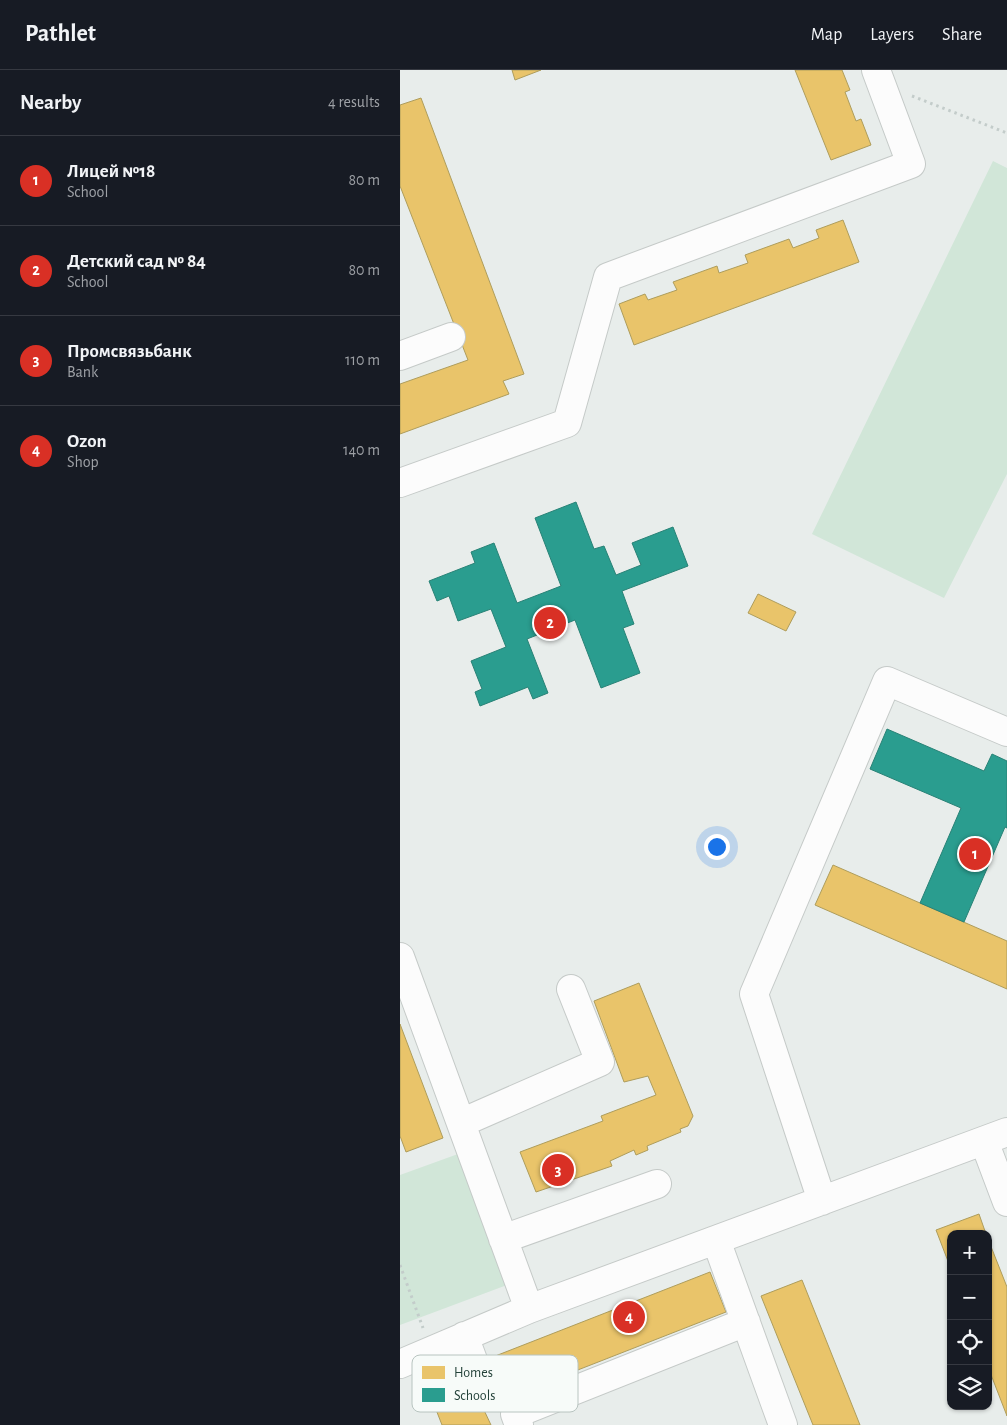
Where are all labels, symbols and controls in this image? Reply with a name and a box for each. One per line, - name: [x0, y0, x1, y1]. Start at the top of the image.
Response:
- text: Pathlet: [25, 22, 96, 46]
- text: Map: [811, 26, 842, 44]
- text: Layers: [870, 26, 914, 44]
- text: Share: [942, 26, 982, 44]
- text: Nearby: [20, 92, 81, 113]
- text: 4 results: [328, 94, 380, 110]
- text: Лицей №18: [67, 162, 155, 181]
- text: 1: [33, 172, 39, 188]
- text: 80 m: [349, 172, 380, 188]
- text: School: [67, 184, 108, 200]
- text: Детский сад № 84: [67, 252, 206, 271]
- text: 2: [32, 262, 40, 278]
- text: 80 m: [349, 262, 380, 278]
- text: School: [67, 274, 108, 290]
- text: Промсвязьбанк: [67, 342, 192, 361]
- text: 3: [33, 352, 39, 368]
- text: 110 m: [345, 352, 380, 368]
- text: Bank: [67, 364, 98, 380]
- text: Ozon: [67, 432, 106, 451]
- text: 4: [32, 442, 40, 458]
- text: 140 m: [343, 442, 380, 458]
- text: Shop: [67, 454, 99, 470]
- pin: 2: [534, 604, 566, 642]
- your location: [704, 834, 730, 860]
- pin: 1: [959, 835, 991, 873]
- pin: 3: [542, 1151, 574, 1189]
- map controls: [947, 1230, 992, 1410]
- button: +: [947, 1230, 992, 1275]
- button: −: [947, 1275, 992, 1320]
- pin: 4: [613, 1298, 645, 1336]
- button: locate: [947, 1320, 992, 1365]
- legend: [412, 1355, 578, 1412]
- button: layers: [947, 1365, 992, 1410]
- text: Homes: [454, 1366, 493, 1380]
- text: Schools: [454, 1389, 495, 1403]

